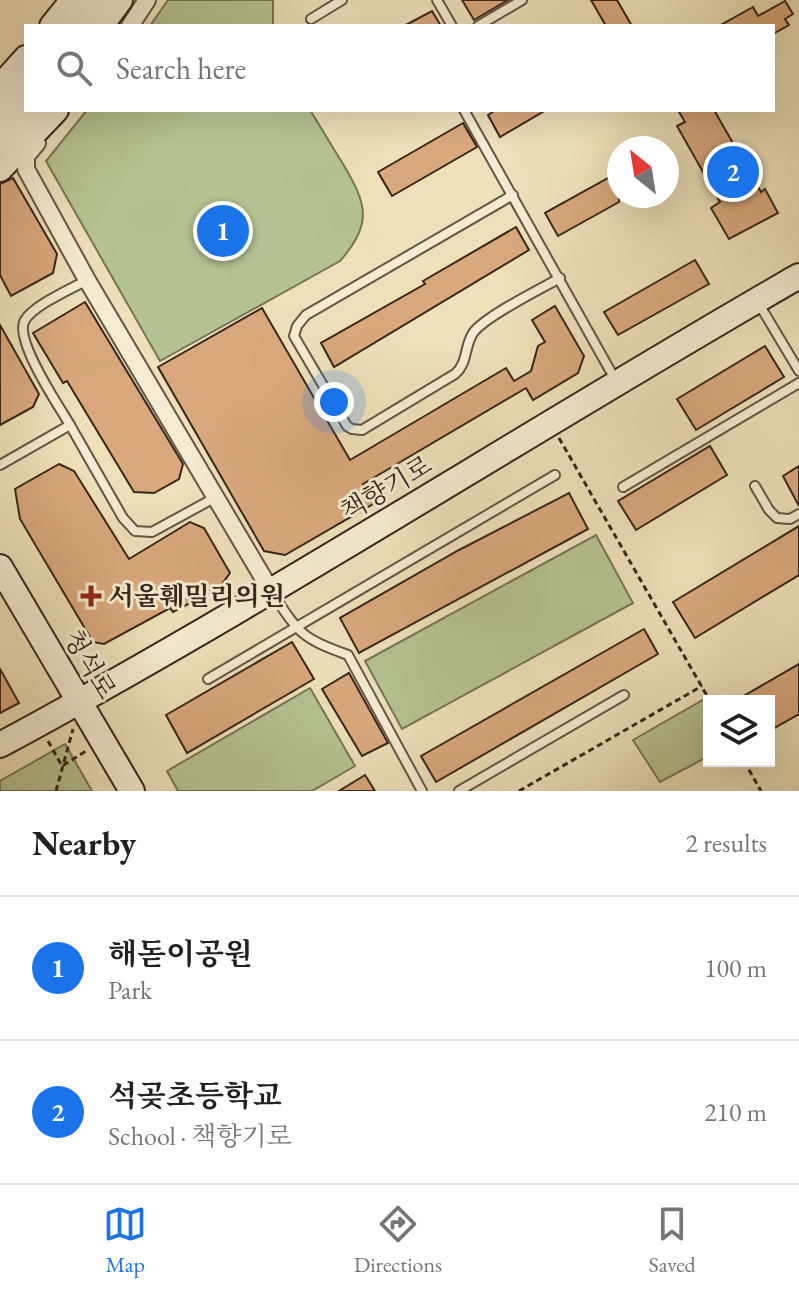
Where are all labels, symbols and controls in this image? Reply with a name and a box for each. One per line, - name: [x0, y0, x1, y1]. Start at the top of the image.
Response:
- search box: [24, 24, 775, 112]
- icon: search: [52, 46, 96, 90]
- text: Search here: [116, 49, 246, 88]
- north arrow: [607, 136, 679, 208]
- pin: 2: [707, 142, 759, 202]
- pin: 1: [197, 201, 249, 261]
- your location: [314, 382, 354, 422]
- street label: 책향기로: [334, 448, 438, 528]
- place label: 서울훼밀리의원: [109, 579, 285, 613]
- marker: 서울훼밀리의원: [80, 585, 102, 607]
- street label: 청석로: [56, 623, 124, 705]
- map controls: [703, 695, 775, 767]
- button: layers: [703, 695, 775, 767]
- text: Nearby: [32, 821, 136, 865]
- text: 2 results: [686, 826, 767, 860]
- text: 해돋이공원: [108, 934, 253, 973]
- text: 1: [51, 951, 65, 985]
- text: 100 m: [704, 951, 767, 985]
- text: Park: [108, 973, 152, 1007]
- text: 석곶초등학교: [108, 1076, 282, 1115]
- text: 2: [51, 1095, 65, 1129]
- text: 210 m: [704, 1095, 767, 1129]
- text: School · 책향기로: [108, 1119, 292, 1153]
- tab: Map: [103, 1202, 147, 1279]
- tab: Directions: [354, 1202, 442, 1279]
- tab: Saved: [649, 1202, 696, 1279]

